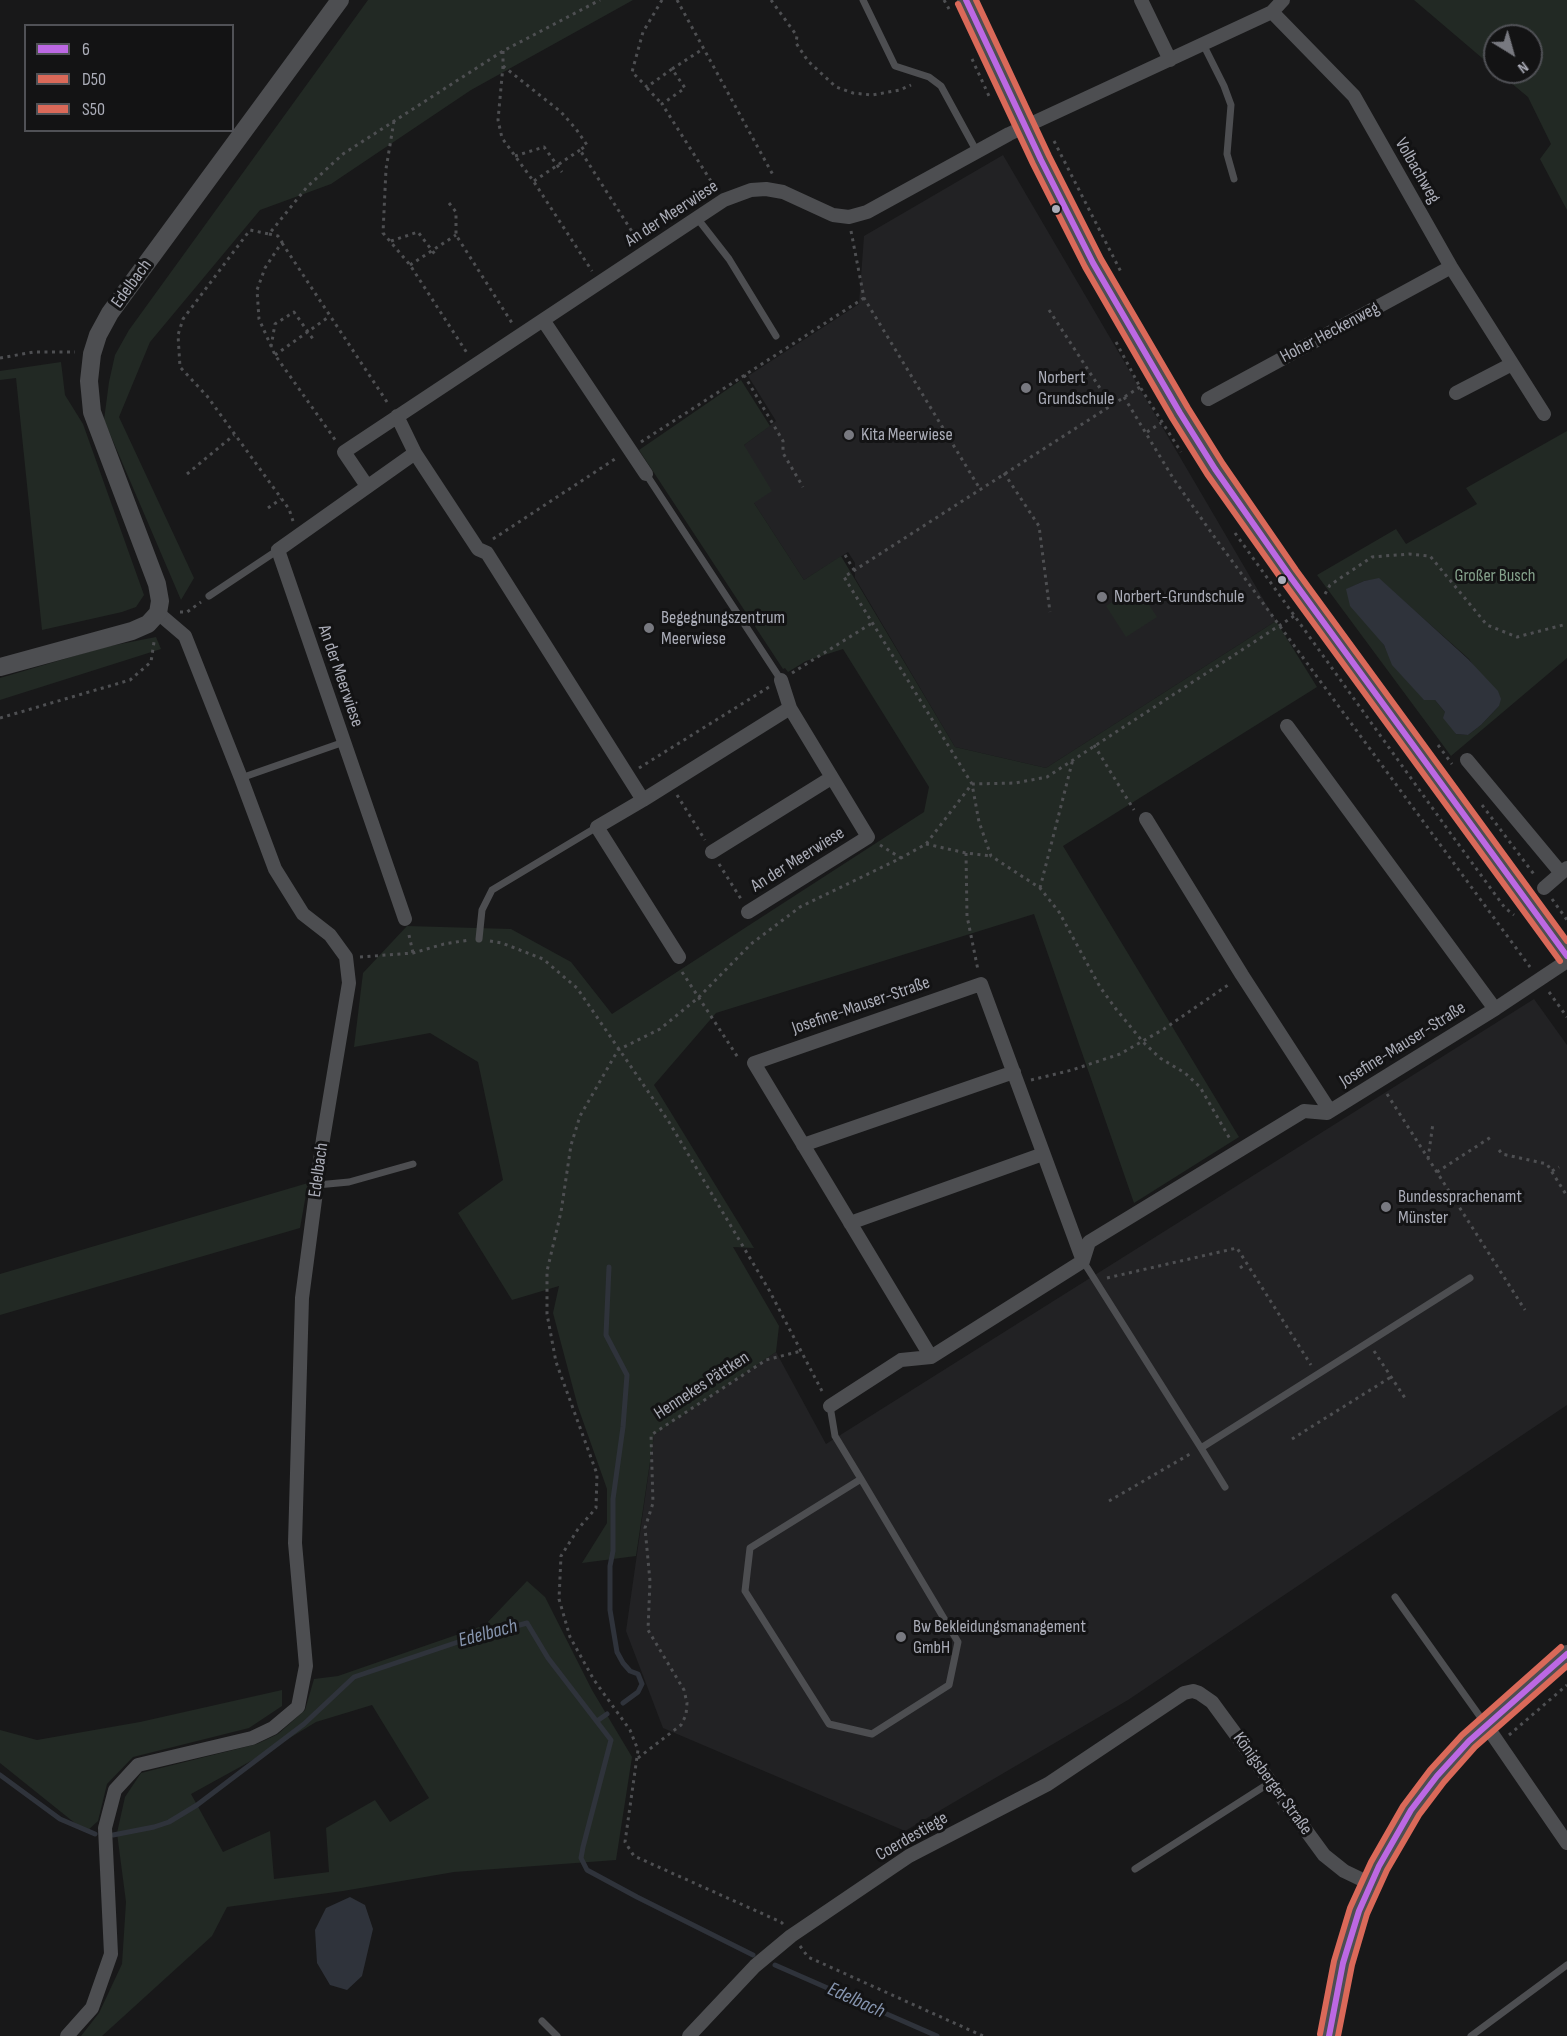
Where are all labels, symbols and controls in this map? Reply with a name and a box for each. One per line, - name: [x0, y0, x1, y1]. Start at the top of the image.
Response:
- legend: [24, 24, 234, 132]
- north arrow: [1483, 24, 1543, 84]
- text: 6: [82, 39, 90, 60]
- text: N: [1514, 57, 1532, 77]
- text: D50: [82, 69, 106, 90]
- text: S50: [82, 99, 105, 120]
- street label: Volbachweg: [1390, 134, 1444, 208]
- street label: An der Meerwiese: [622, 176, 722, 252]
- unlabelled marker: [1050, 203, 1062, 215]
- street label: Edelbach: [107, 256, 157, 312]
- street label: Hoher Heckenweg: [1277, 298, 1383, 368]
- place label: Norbert Grundschule: [1038, 367, 1114, 410]
- marker: Norbert Grundschule: [1019, 381, 1033, 395]
- place label: Kita Meerwiese: [861, 424, 953, 446]
- marker: Kita Meerwiese: [842, 428, 856, 442]
- park label: Großer Busch: [1454, 565, 1536, 587]
- unlabelled marker: [1276, 574, 1288, 586]
- place label: Norbert-Grundschule: [1114, 586, 1244, 608]
- marker: Norbert-Grundschule: [1095, 590, 1109, 604]
- place label: Begegnungszentrum Meerwiese: [661, 607, 785, 650]
- marker: Begegnungszentrum Meerwiese: [642, 621, 656, 635]
- street label: An der Meerwiese: [312, 622, 368, 730]
- street label: An der Meerwiese: [747, 823, 849, 897]
- street label: Josefine-Mauser-Straße: [789, 972, 933, 1040]
- street label: Josefine-Mauser-Straße: [1336, 998, 1470, 1092]
- street label: Edelbach: [304, 1141, 334, 1199]
- place label: Bundessprachenamt Münster: [1398, 1186, 1522, 1228]
- marker: Bundessprachenamt Münster: [1379, 1200, 1393, 1214]
- street label: Hennekes Pättken: [650, 1347, 754, 1425]
- water label: Edelbach: [456, 1615, 520, 1653]
- place label: Bw Bekleidungsmanagement GmbH: [913, 1616, 1086, 1658]
- marker: Bw Bekleidungsmanagement GmbH: [894, 1630, 908, 1644]
- street label: Königsberger Straße: [1228, 1728, 1316, 1840]
- street label: Coerdestiege: [872, 1808, 952, 1866]
- water label: Edelbach: [824, 1978, 888, 2024]

